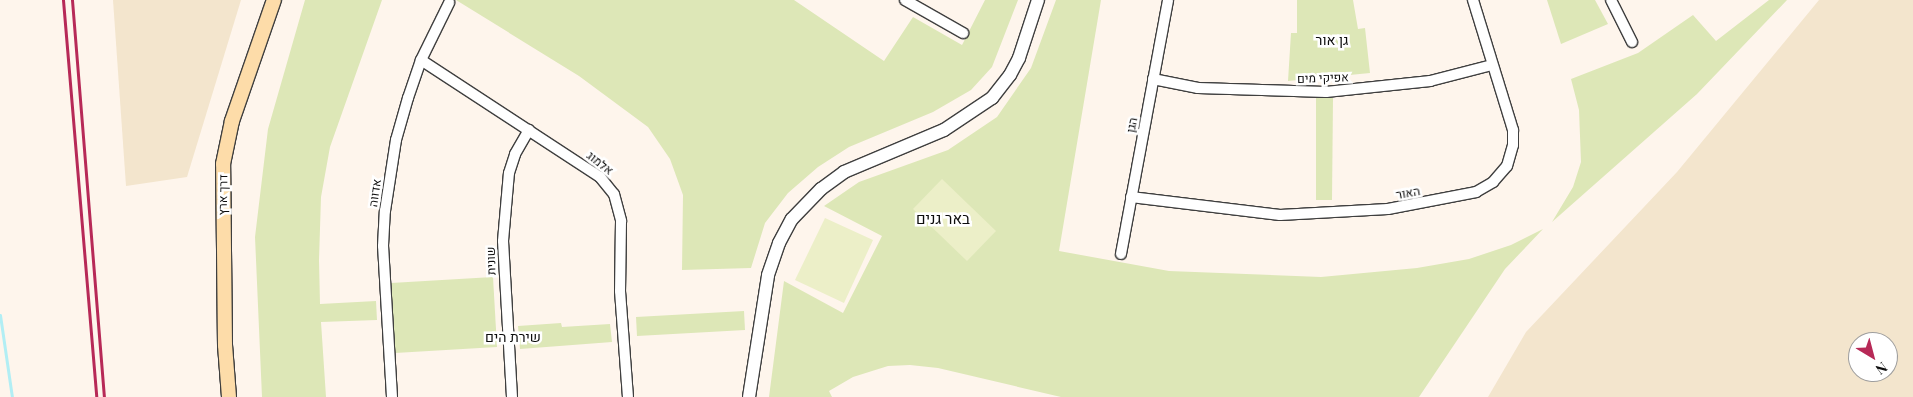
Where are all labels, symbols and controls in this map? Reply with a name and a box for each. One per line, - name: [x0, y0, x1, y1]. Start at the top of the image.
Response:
- district label: גן אור: [1316, 32, 1348, 48]
- street label: אפיקי מים: [1297, 70, 1349, 86]
- street label: הגן: [1123, 116, 1141, 134]
- street label: אלמוג: [584, 148, 616, 178]
- street label: דרך ארץ: [215, 174, 231, 216]
- street label: אדווה: [366, 178, 384, 208]
- street label: האור: [1395, 184, 1421, 202]
- district label: באר גנים: [916, 210, 970, 228]
- street label: שונית: [483, 246, 499, 276]
- district label: שירת הים: [485, 329, 541, 345]
- north arrow: [1848, 332, 1898, 382]
- text: N: [1872, 358, 1891, 379]

